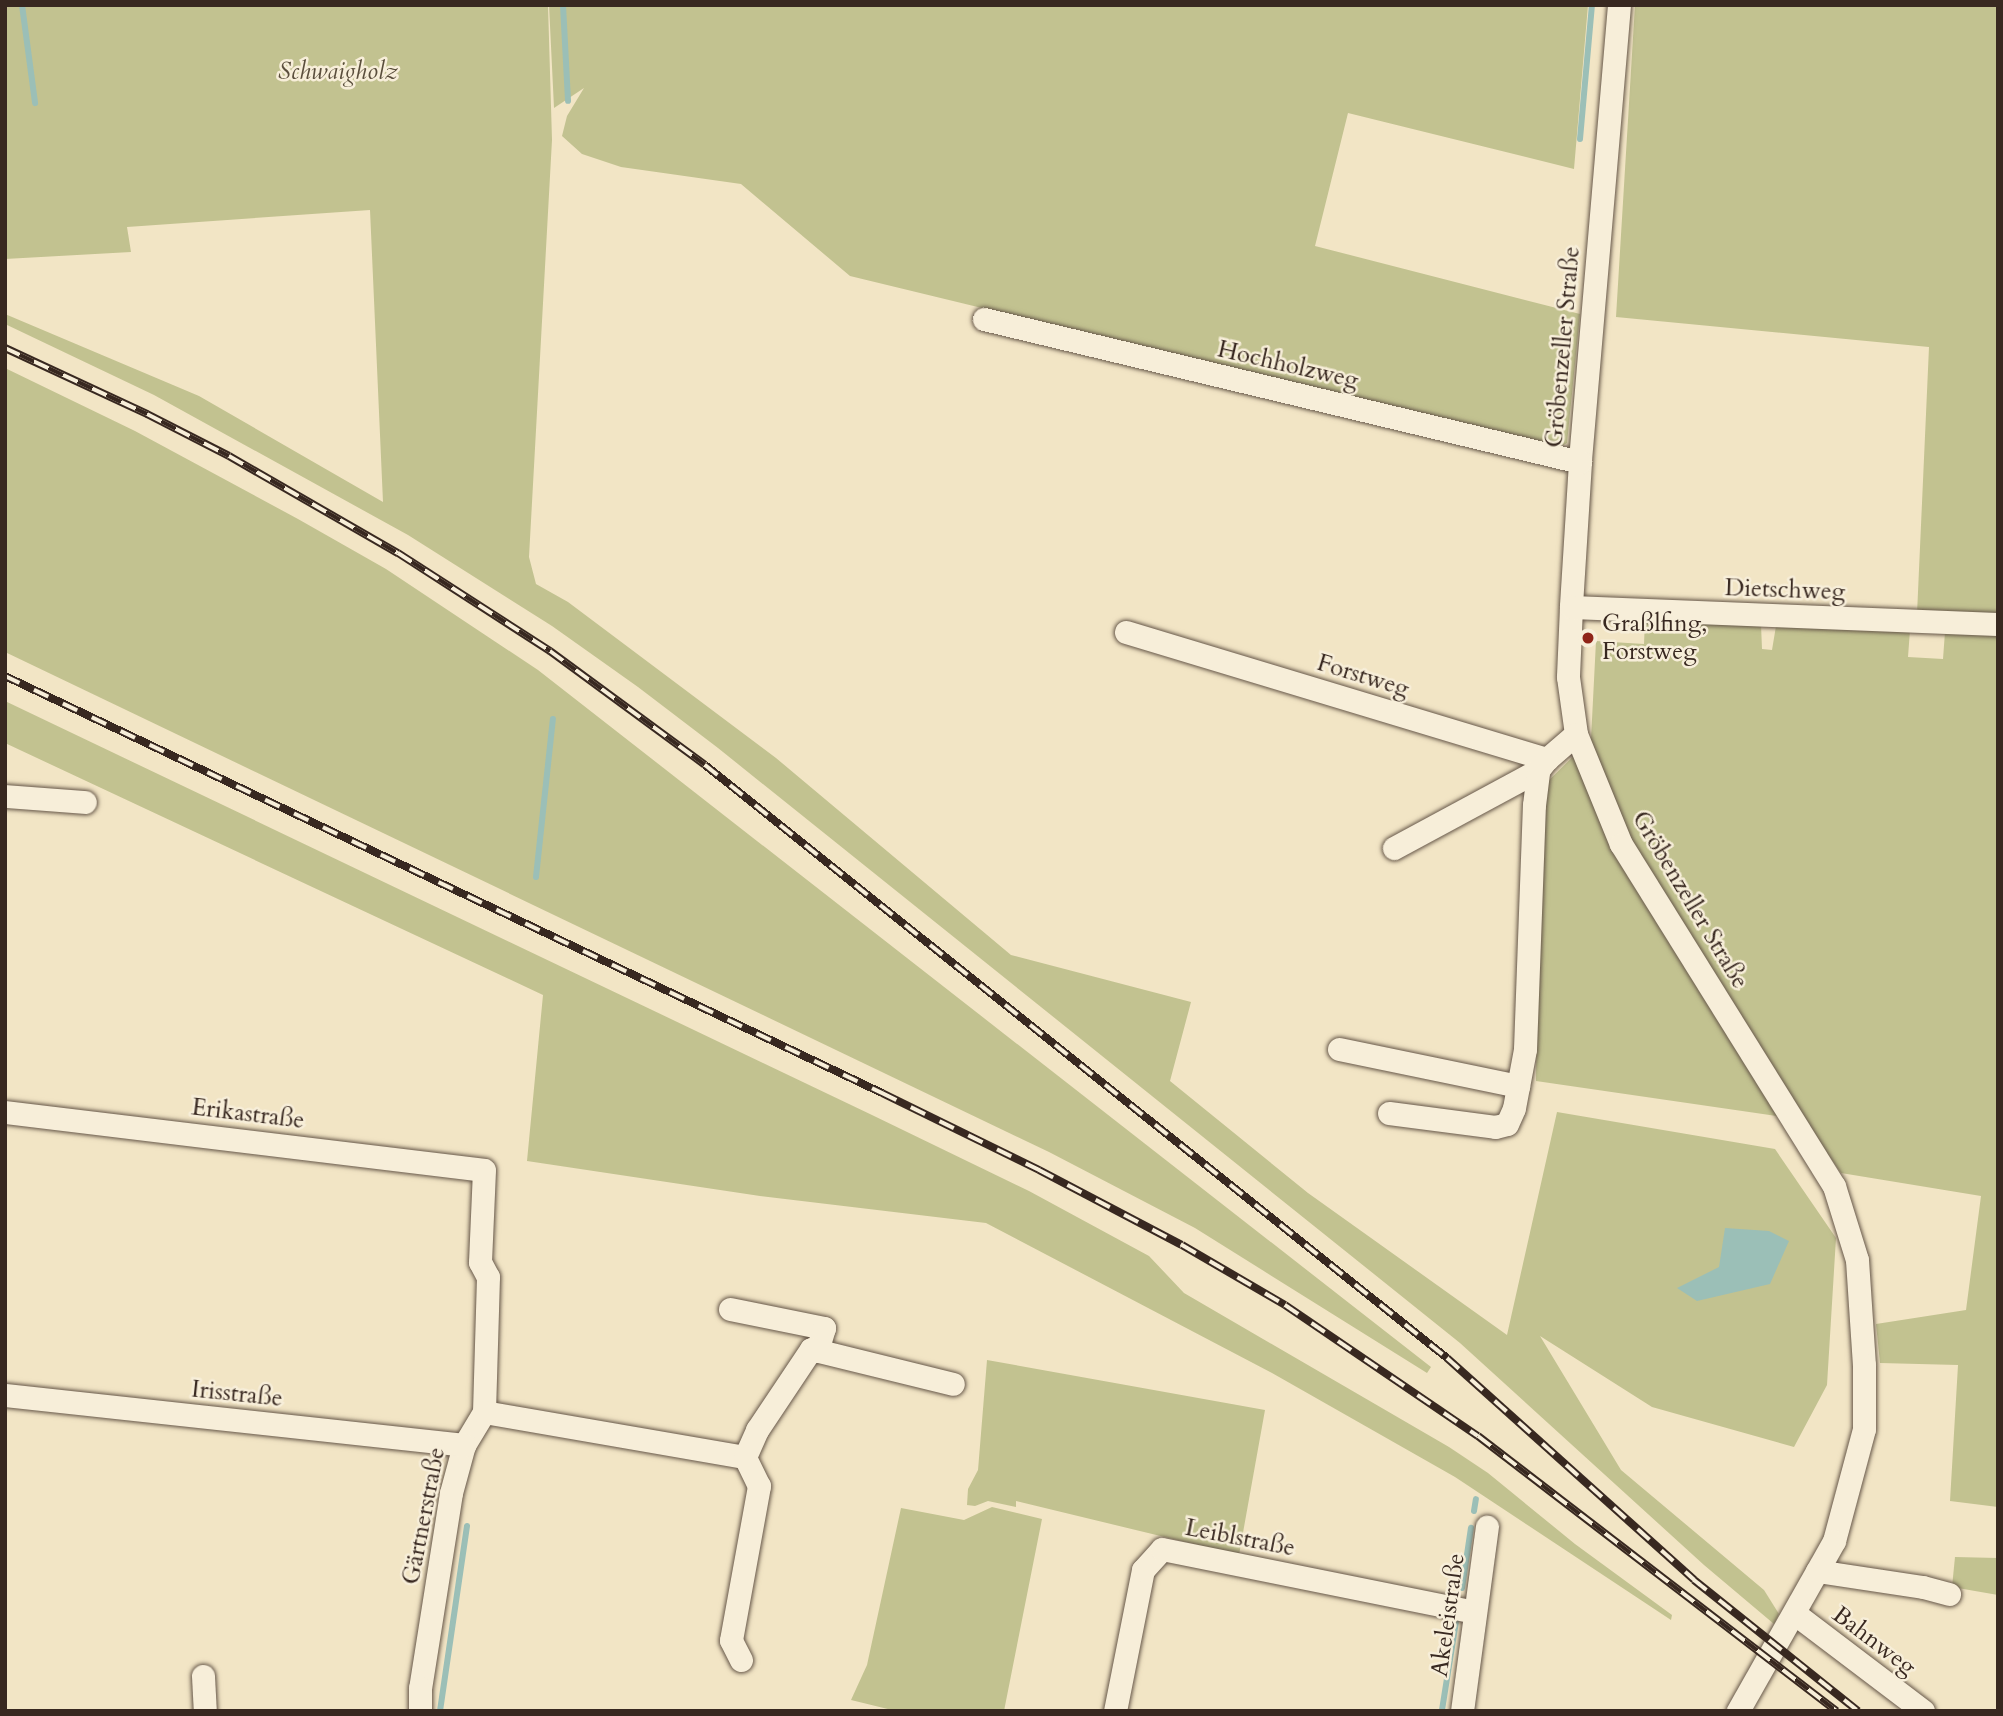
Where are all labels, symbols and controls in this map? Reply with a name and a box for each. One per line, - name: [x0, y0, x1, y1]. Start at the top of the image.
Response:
- park label: Schwaigholz: [278, 58, 398, 86]
- street label: Gröbenzeller Straße: [1540, 245, 1586, 449]
- street label: Hochholzweg: [1215, 335, 1361, 395]
- street label: Dietschweg: [1724, 574, 1846, 606]
- place label: Graßlfing, Forstweg: [1602, 610, 1707, 666]
- marker: Graßlfing, Forstweg: [1580, 630, 1596, 646]
- street label: Forstweg: [1314, 648, 1412, 704]
- street label: Gröbenzeller Straße: [1626, 806, 1754, 994]
- street label: Erikastraße: [190, 1093, 306, 1135]
- street label: Irisstraße: [190, 1375, 284, 1413]
- street label: Gärtnerstraße: [397, 1445, 451, 1587]
- street label: Leiblstraße: [1183, 1513, 1297, 1563]
- street label: Akeleistraße: [1425, 1551, 1471, 1679]
- street label: Bahnweg: [1827, 1600, 1921, 1682]

